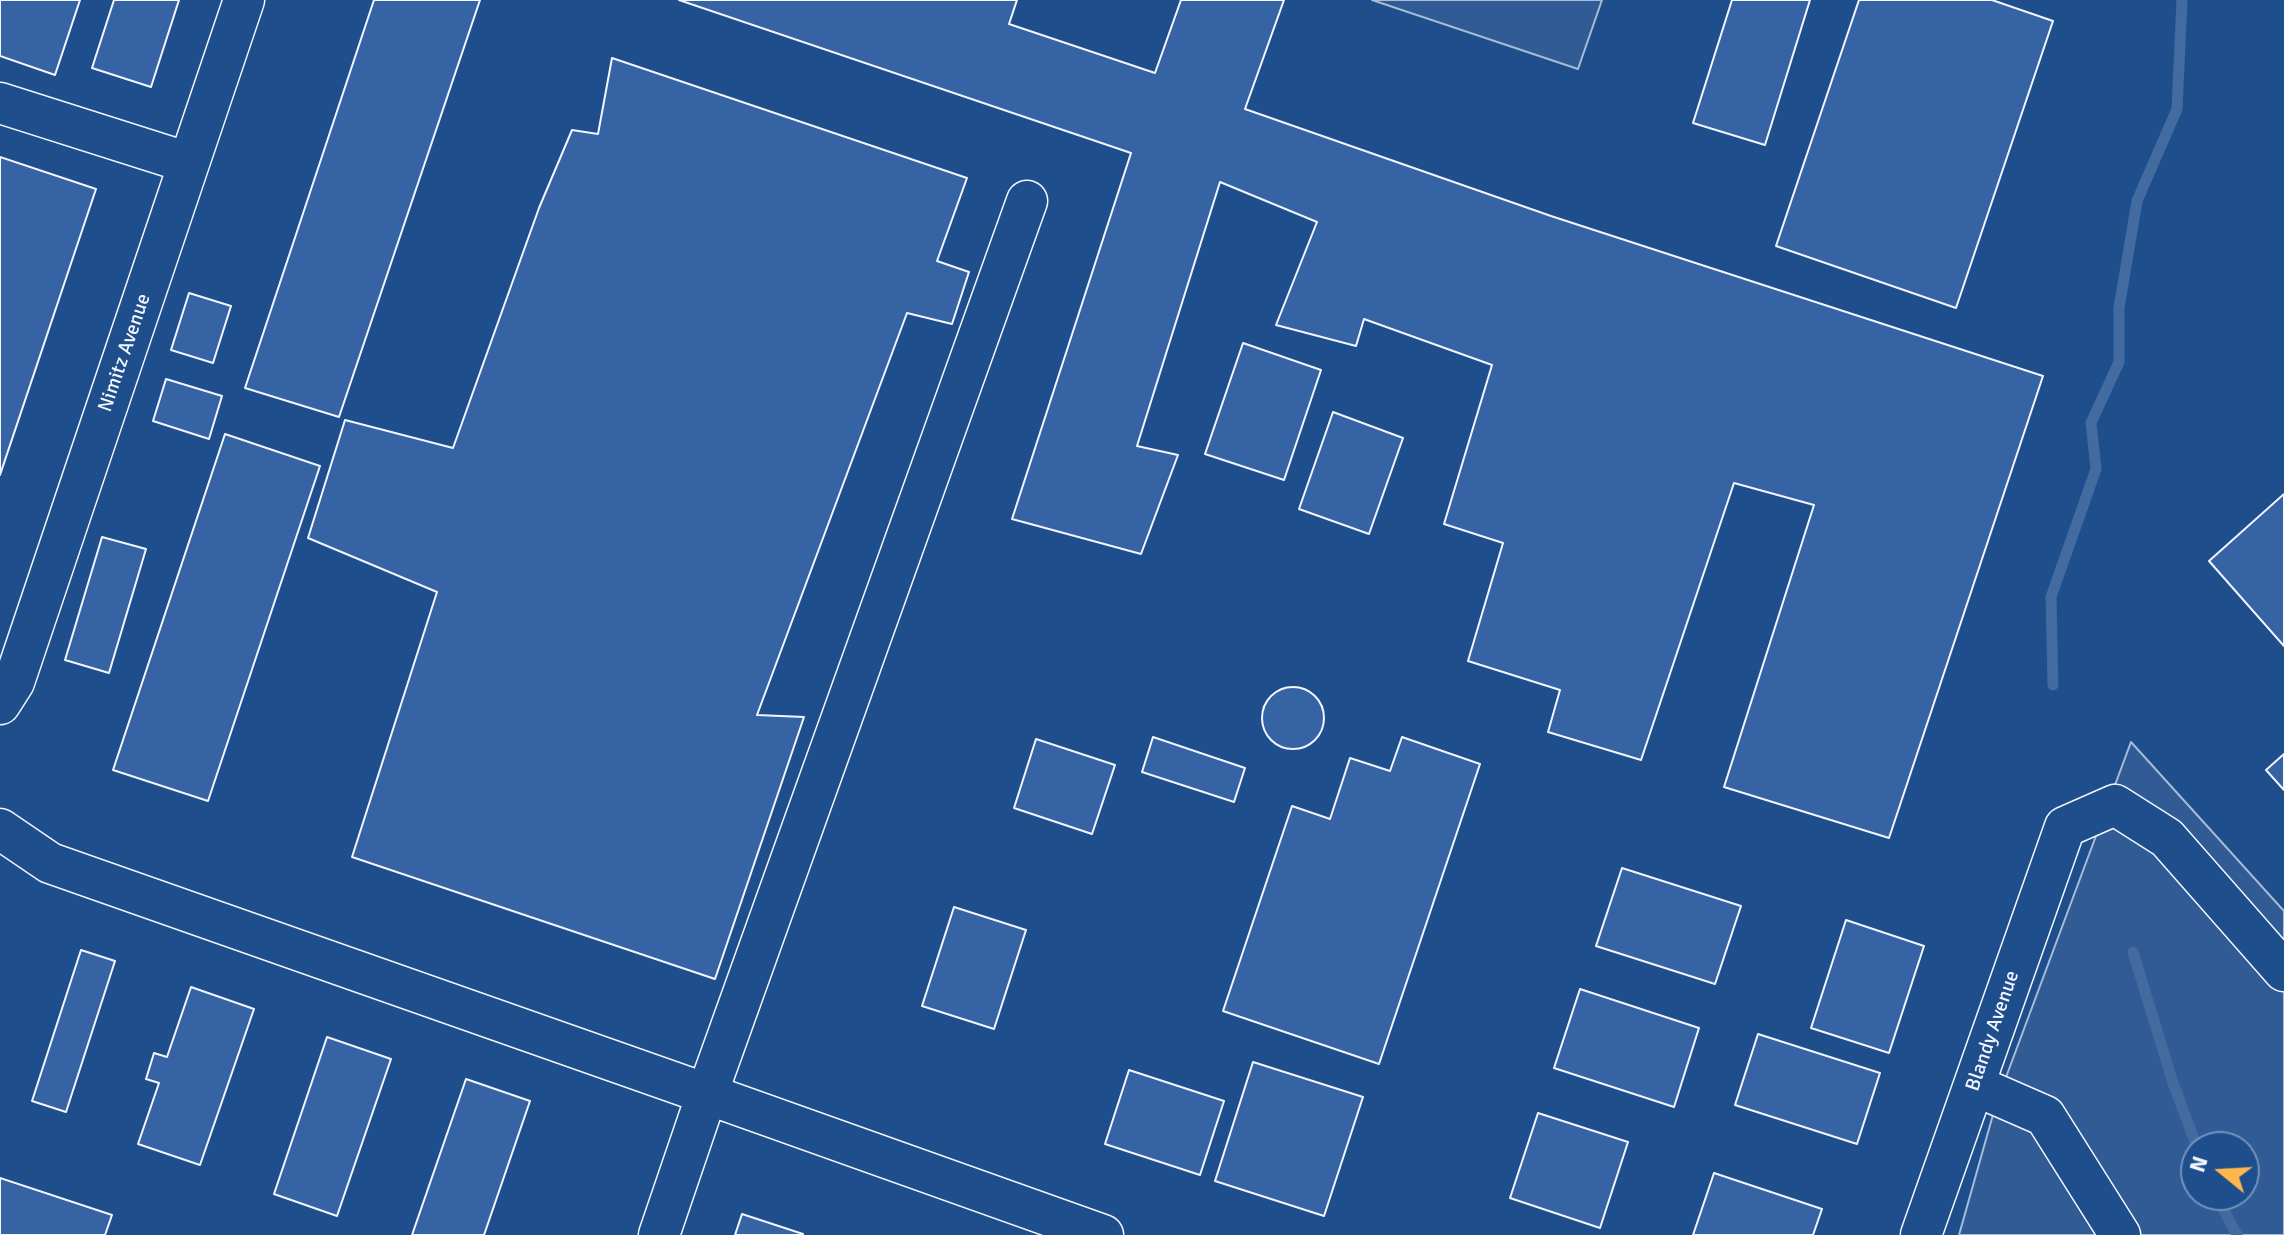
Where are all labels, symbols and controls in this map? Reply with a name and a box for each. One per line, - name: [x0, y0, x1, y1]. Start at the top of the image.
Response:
- street label: Nimitz Avenue: [94, 291, 156, 415]
- street label: Blandy Avenue: [1961, 968, 2025, 1094]
- north arrow: [2180, 1131, 2260, 1211]
- text: N: [2183, 1153, 2214, 1176]

